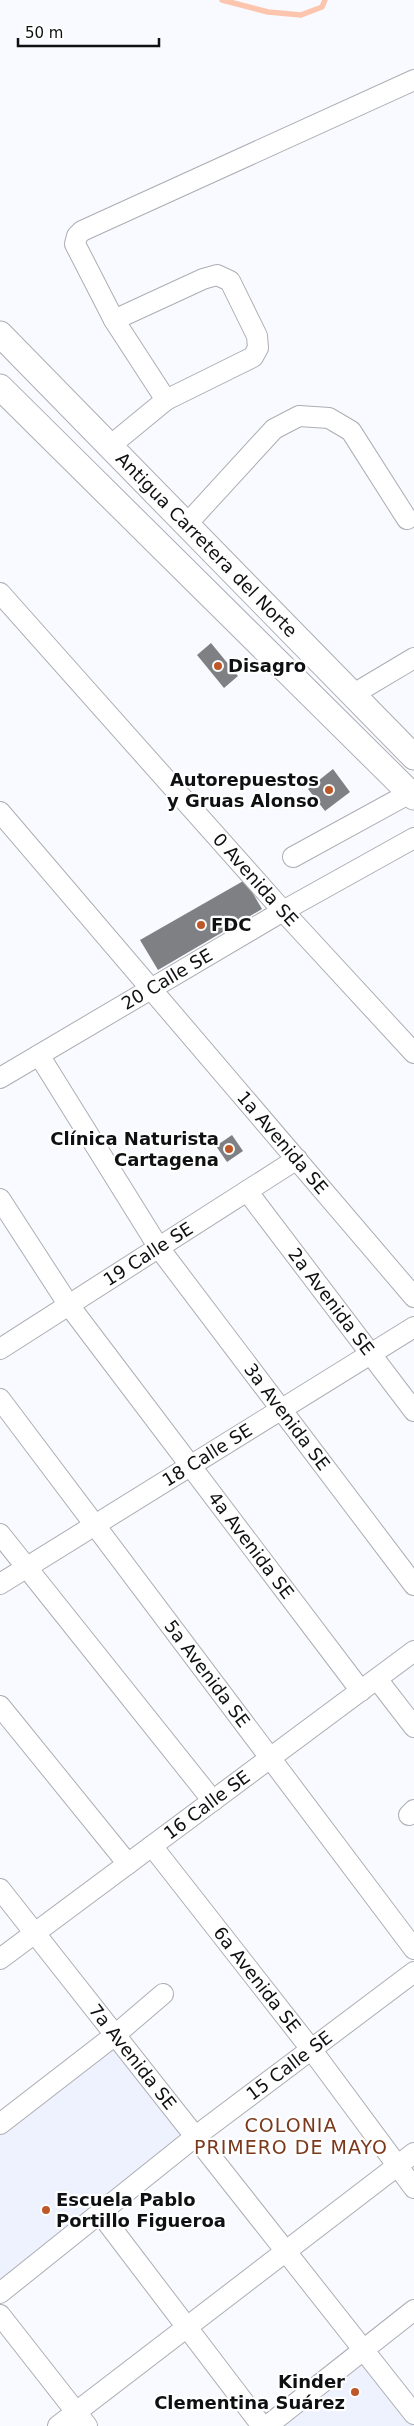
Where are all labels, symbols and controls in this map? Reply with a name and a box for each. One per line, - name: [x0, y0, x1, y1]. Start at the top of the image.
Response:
- scale bar: [18, 15, 159, 47]
- text: 50 m: [25, 24, 63, 42]
- street label: Antigua Carretera del Norte: [112, 448, 302, 641]
- place label: Disagro: [228, 655, 306, 676]
- marker: Disagro: [212, 660, 224, 672]
- place label: Autorepuestos y Gruas Alonso: [167, 769, 319, 811]
- marker: Autorepuestos y Gruas Alonso: [323, 784, 335, 796]
- street label: 0 Avenida SE: [209, 829, 303, 930]
- place label: FDC: [211, 914, 251, 935]
- marker: FDC: [195, 919, 207, 931]
- street label: 20 Calle SE: [118, 944, 216, 1014]
- street label: 1a Avenida SE: [233, 1087, 333, 1198]
- place label: Clínica Naturista Cartagena: [50, 1128, 219, 1170]
- marker: Clínica Naturista Cartagena: [223, 1143, 235, 1155]
- street label: 19 Calle SE: [99, 1217, 197, 1290]
- street label: 2a Avenida SE: [284, 1244, 379, 1359]
- street label: 3a Avenida SE: [240, 1359, 334, 1474]
- street label: 18 Calle SE: [158, 1419, 256, 1491]
- street label: 4a Avenida SE: [204, 1488, 298, 1603]
- street label: 5a Avenida SE: [160, 1616, 254, 1731]
- street label: 16 Calle SE: [160, 1766, 254, 1843]
- street label: 6a Avenida SE: [209, 1922, 305, 2037]
- street label: 7a Avenida SE: [85, 2000, 181, 2114]
- street label: 15 Calle SE: [242, 2026, 336, 2104]
- district label: COLONIA PRIMERO DE MAYO: [194, 2114, 388, 2158]
- place label: Escuela Pablo Portillo Figueroa: [56, 2189, 226, 2231]
- marker: Escuela Pablo Portillo Figueroa: [40, 2204, 52, 2216]
- place label: Kinder Clementina Suárez: [154, 2371, 345, 2413]
- marker: Kinder Clementina Suárez: [349, 2386, 361, 2398]

